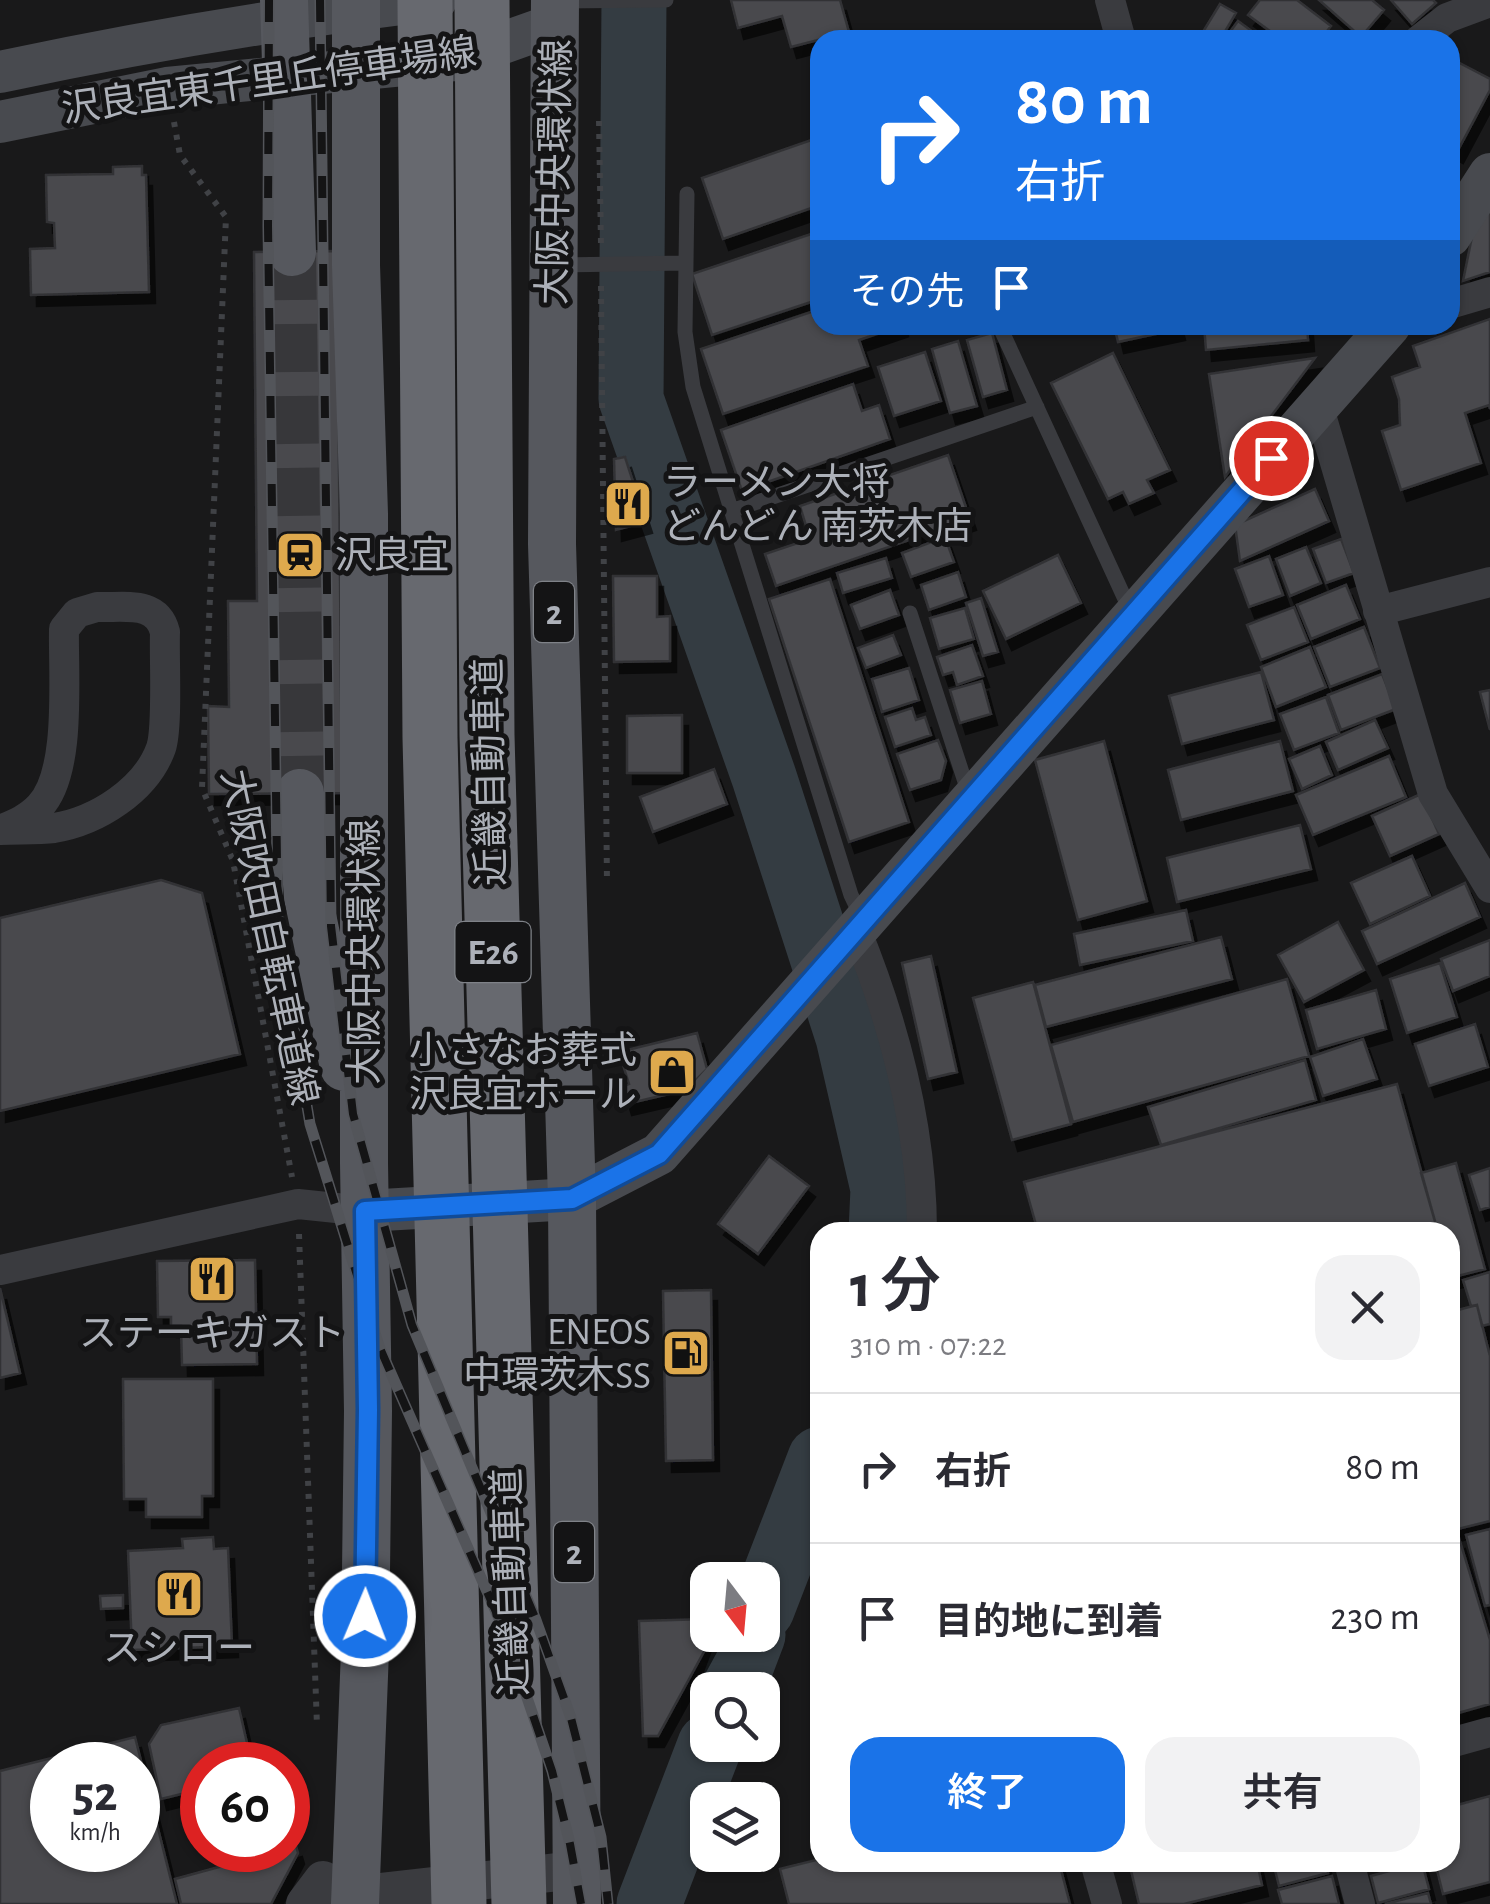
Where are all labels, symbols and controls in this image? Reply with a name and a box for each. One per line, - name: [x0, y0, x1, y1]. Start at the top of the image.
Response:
- street label: 沢良宜東千里丘停車場線: [59, 31, 479, 130]
- street label: 大阪中央環状線: [532, 39, 577, 305]
- text: 80 m: [1015, 67, 1153, 137]
- icon: right: [850, 70, 980, 200]
- text: 右折: [1015, 161, 1105, 206]
- icon: arrive: [984, 260, 1039, 315]
- text: その先: [850, 274, 964, 312]
- pin: [1229, 416, 1314, 501]
- icon: arrive: [1244, 431, 1299, 486]
- place label: ラーメン大将 どんどん 南茨木店: [663, 463, 972, 547]
- restaurant icon: ラーメン大将 どんどん 南茨木店: [602, 478, 654, 530]
- station icon: 沢良宜: [274, 529, 326, 581]
- place label: 沢良宜: [335, 535, 449, 576]
- road number: 2: [534, 582, 574, 642]
- street label: 近畿自動車道: [468, 658, 512, 886]
- street label: 大阪吹田自転車道線: [214, 766, 325, 1109]
- street label: 大阪中央環状線: [344, 819, 385, 1085]
- road number: E26: [456, 922, 530, 982]
- place label: 小さなお葬式 沢良宜ホール: [409, 1031, 637, 1115]
- shop icon: 小さなお葬式 沢良宜ホール: [646, 1046, 698, 1098]
- restaurant icon: ステーキガスト: [186, 1253, 238, 1305]
- button: close: [1315, 1255, 1420, 1360]
- text: 1 分: [850, 1258, 941, 1318]
- place label: ステーキガスト: [79, 1314, 345, 1354]
- place label: ENEOS 中環茨木SS: [463, 1314, 651, 1396]
- fuel station icon: ENEOS 中環茨木SS: [660, 1327, 712, 1379]
- text: 310 m · 07:22: [850, 1329, 1007, 1361]
- icon: right: [850, 1441, 905, 1496]
- text: 80 m: [1345, 1449, 1420, 1487]
- text: 右折: [935, 1454, 1011, 1492]
- street label: 近畿自動車道: [487, 1467, 535, 1697]
- road number: 2: [554, 1522, 594, 1582]
- north arrow: [690, 1562, 780, 1652]
- map controls: [690, 1562, 780, 1872]
- position arrow: [313, 1564, 417, 1668]
- restaurant icon: スシロー: [153, 1568, 205, 1620]
- icon: arrive: [850, 1591, 905, 1646]
- text: 230 m: [1330, 1599, 1420, 1637]
- text: 目的地に到着: [935, 1604, 1163, 1642]
- place label: スシロー: [103, 1631, 255, 1669]
- button: search: [690, 1672, 780, 1762]
- button: 終了: [850, 1737, 1125, 1852]
- button: 共有: [1145, 1737, 1420, 1852]
- speed limit sign: 60: [180, 1742, 310, 1872]
- text: 52: [72, 1770, 118, 1820]
- button: layers: [690, 1782, 780, 1872]
- text: km/h: [69, 1820, 121, 1845]

